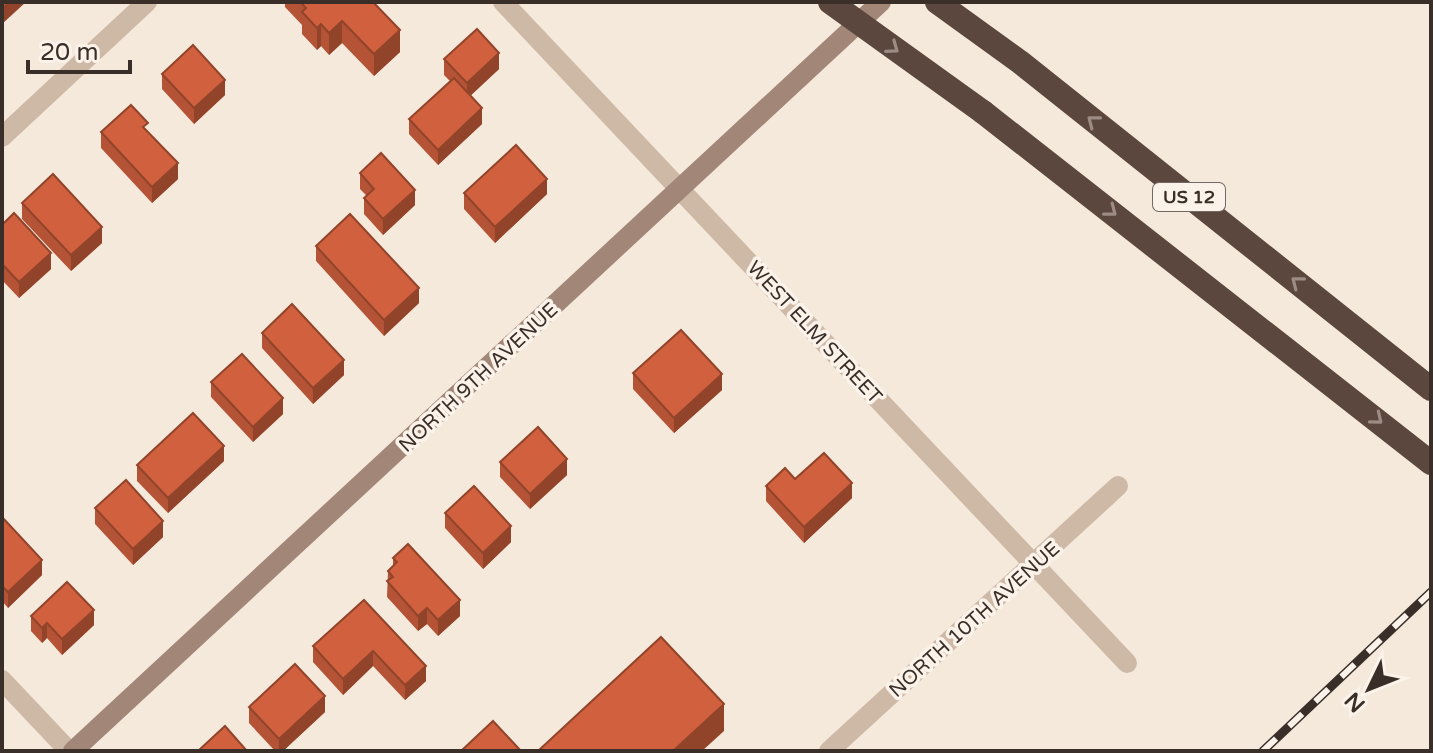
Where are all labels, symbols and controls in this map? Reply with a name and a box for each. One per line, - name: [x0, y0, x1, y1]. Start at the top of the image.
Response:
- scale bar: [28, 24, 130, 74]
- text: 20 m: [40, 38, 98, 67]
- one-way arrow: [885, 38, 899, 53]
- one-way arrow: [1087, 116, 1102, 130]
- road number: US 12: [1153, 183, 1225, 211]
- one-way arrow: [1102, 202, 1117, 216]
- street label: WEST ELM STREET: [742, 256, 887, 409]
- one-way arrow: [1291, 278, 1306, 292]
- street label: NORTH 9TH AVENUE: [394, 298, 563, 458]
- one-way arrow: [1367, 409, 1382, 424]
- street label: NORTH 10TH AVENUE: [884, 537, 1065, 703]
- north arrow: [1329, 649, 1409, 729]
- text: N: [1340, 687, 1371, 717]

